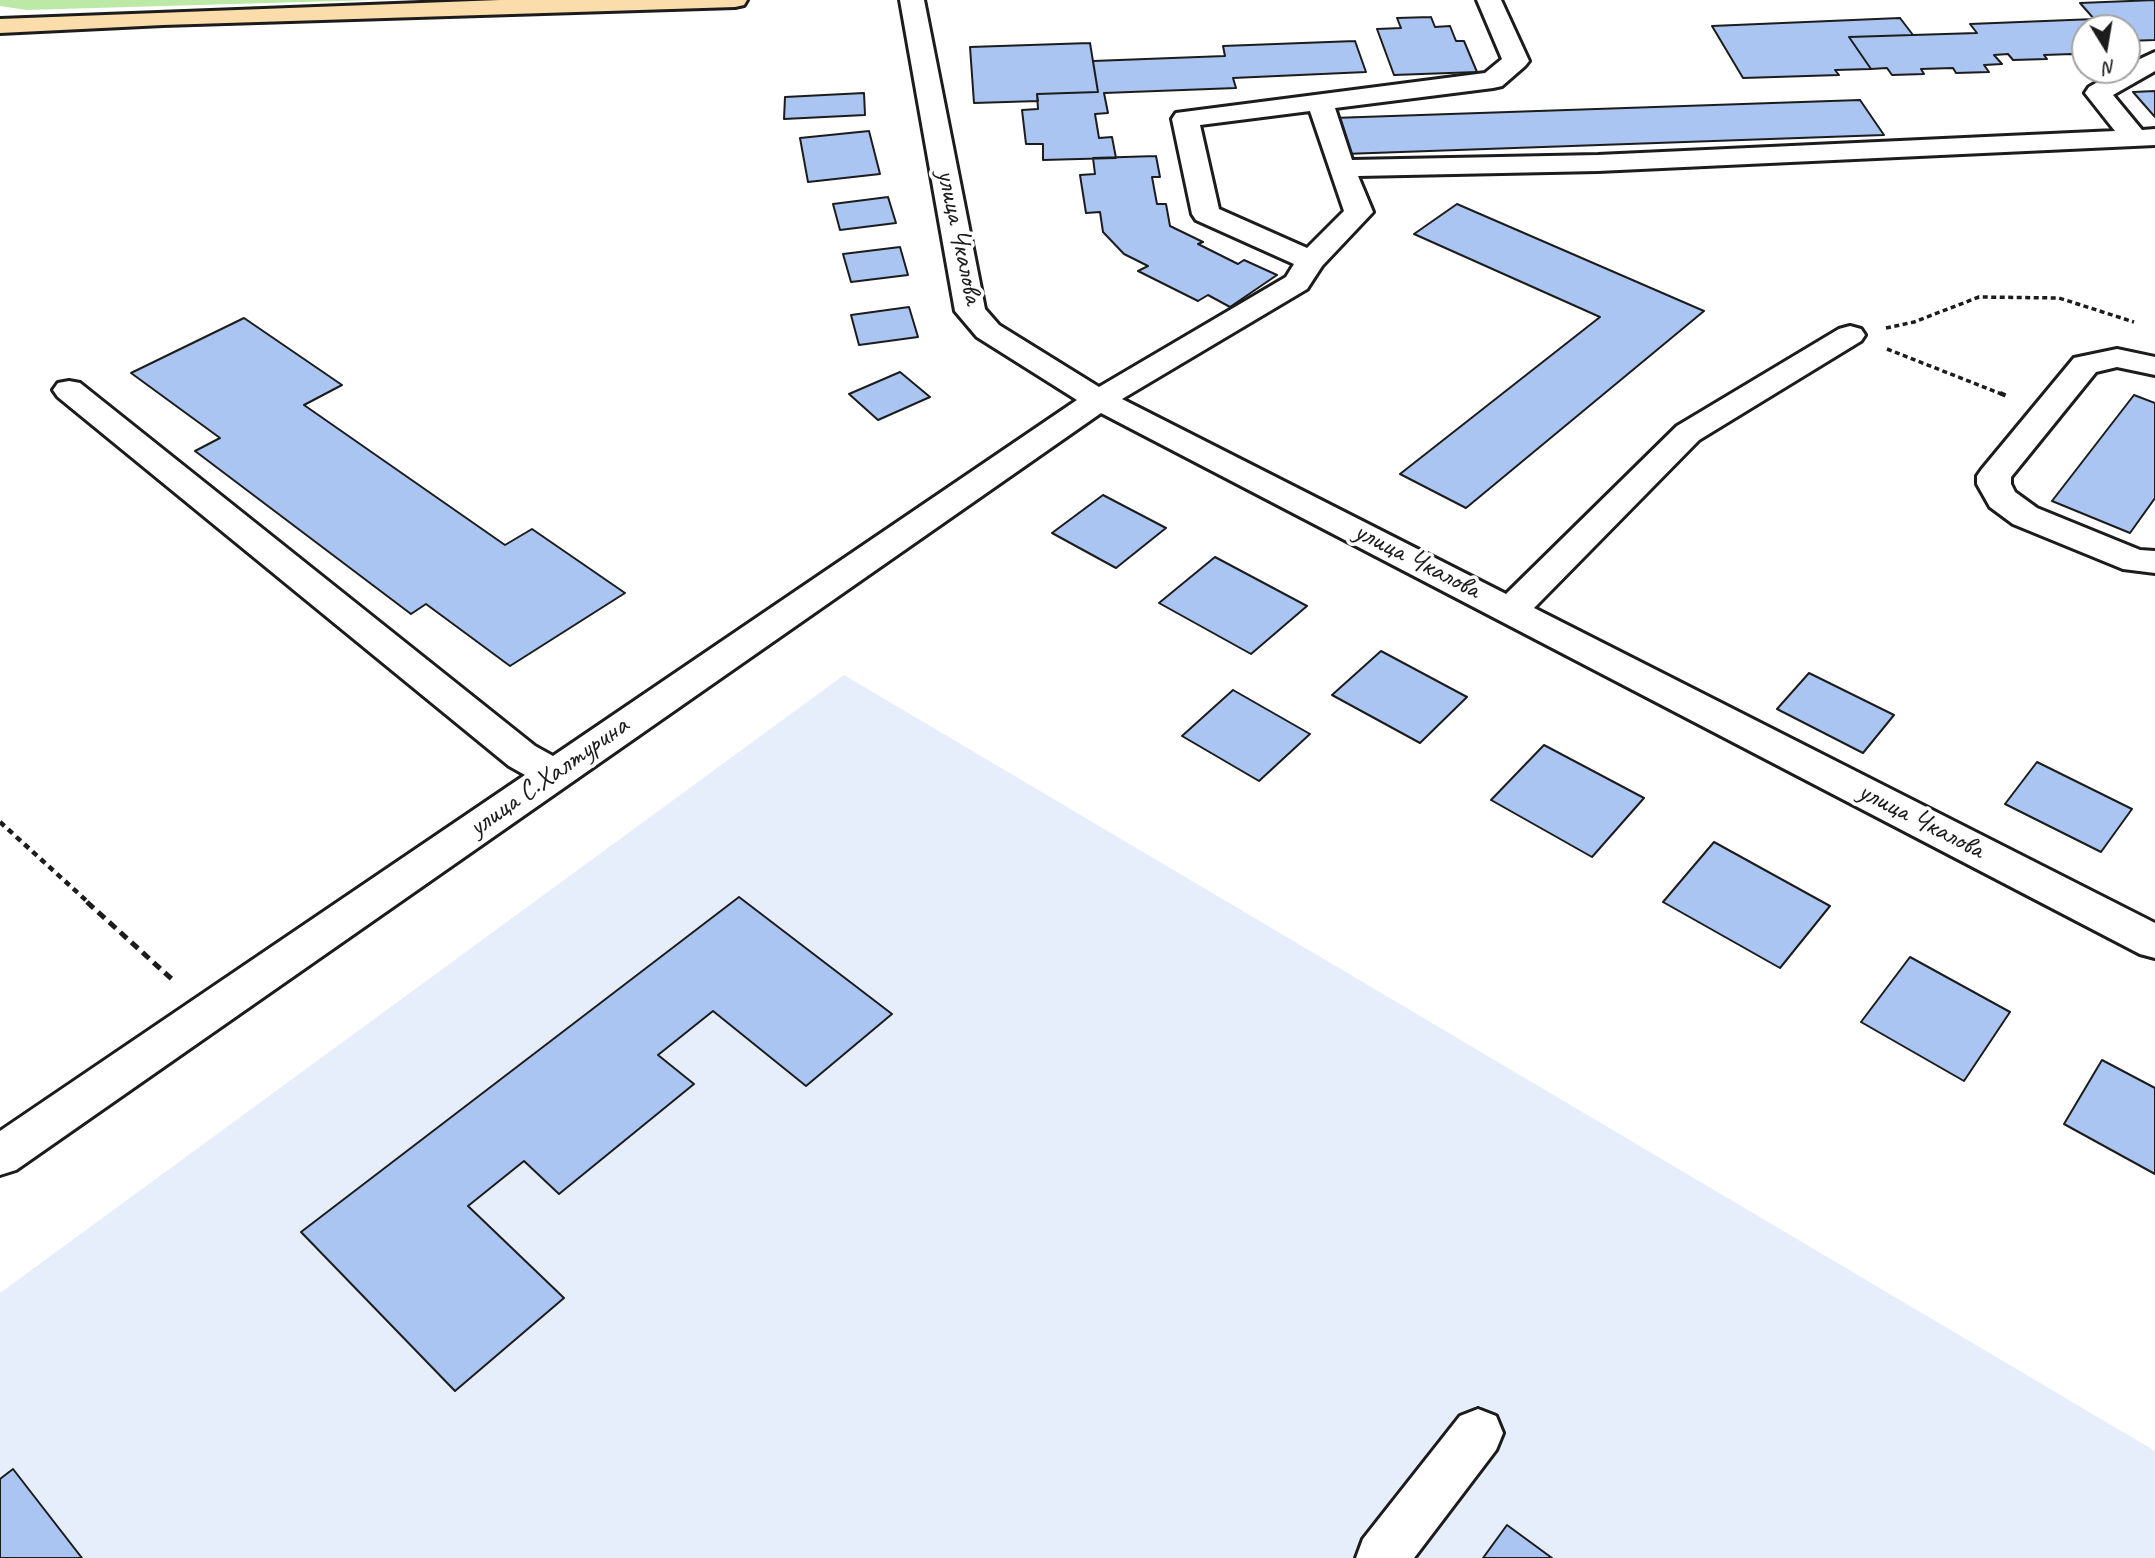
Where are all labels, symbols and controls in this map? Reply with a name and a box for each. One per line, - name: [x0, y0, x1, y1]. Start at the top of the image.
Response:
- north arrow: [2071, 14, 2141, 84]
- text: N: [2102, 55, 2118, 81]
- street label: улица Чкалова: [928, 167, 990, 307]
- street label: улица Чкалова: [1349, 515, 1485, 607]
- street label: улица С.Халтурина: [463, 709, 635, 845]
- street label: улица Чкалова: [1853, 775, 1989, 867]

